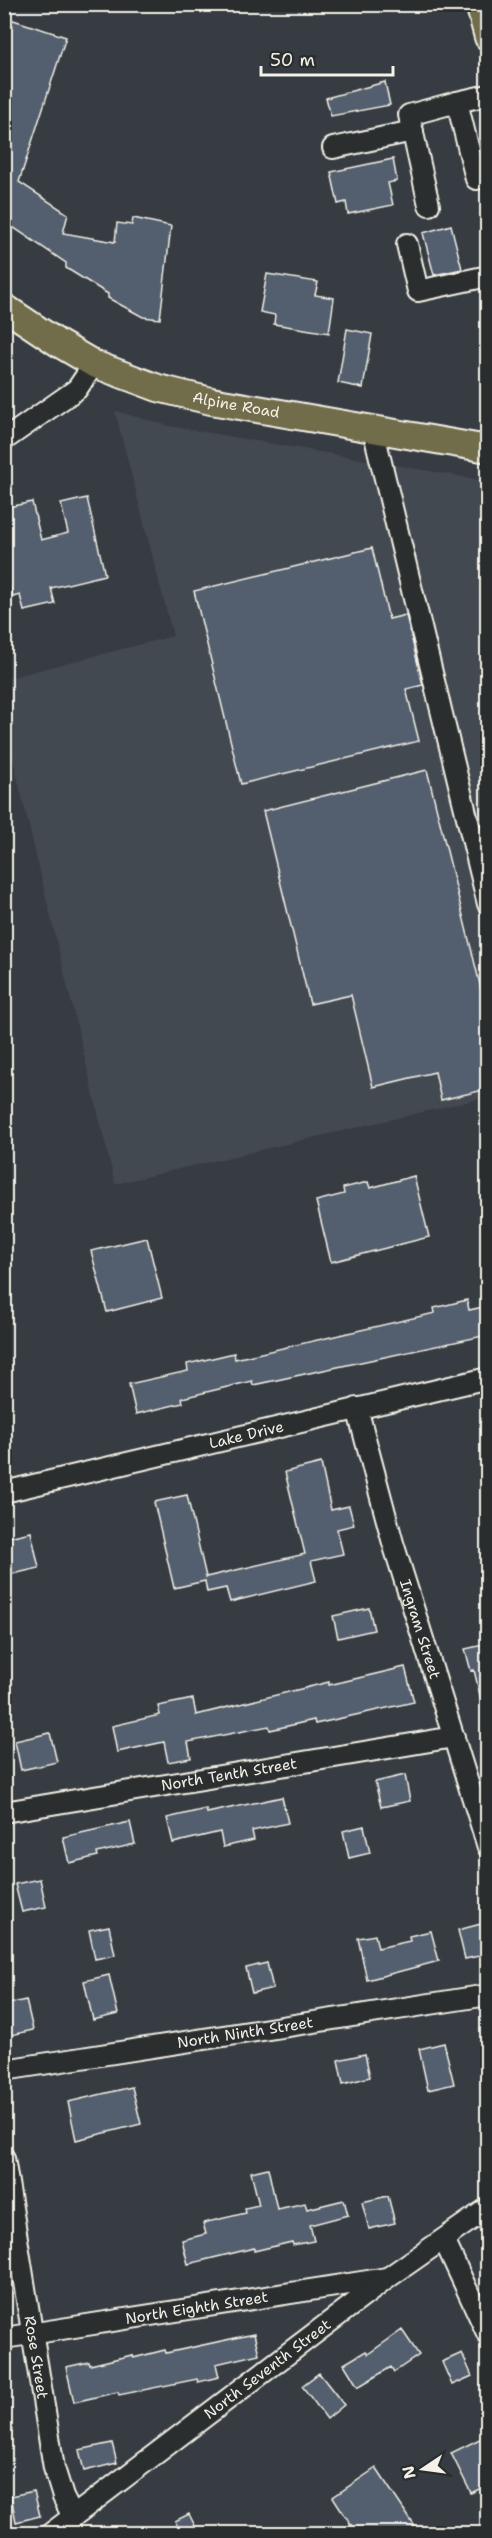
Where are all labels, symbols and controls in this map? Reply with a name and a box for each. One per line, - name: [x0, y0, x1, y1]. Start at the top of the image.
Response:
- scale bar: [261, 39, 393, 77]
- text: 50 m: [270, 48, 315, 72]
- street label: Alpine Road: [191, 387, 282, 423]
- street label: Lake Drive: [207, 1416, 286, 1453]
- street label: Ingram Street: [395, 1577, 445, 1682]
- street label: North Tenth Street: [159, 1753, 298, 1796]
- street label: North Ninth Street: [176, 2012, 314, 2053]
- street label: North Eighth Street: [124, 2287, 269, 2329]
- street label: Rose Street: [20, 2314, 53, 2400]
- street label: North Seventh Street: [200, 2315, 335, 2424]
- north arrow: [393, 2439, 453, 2499]
- text: N: [397, 2464, 421, 2481]

